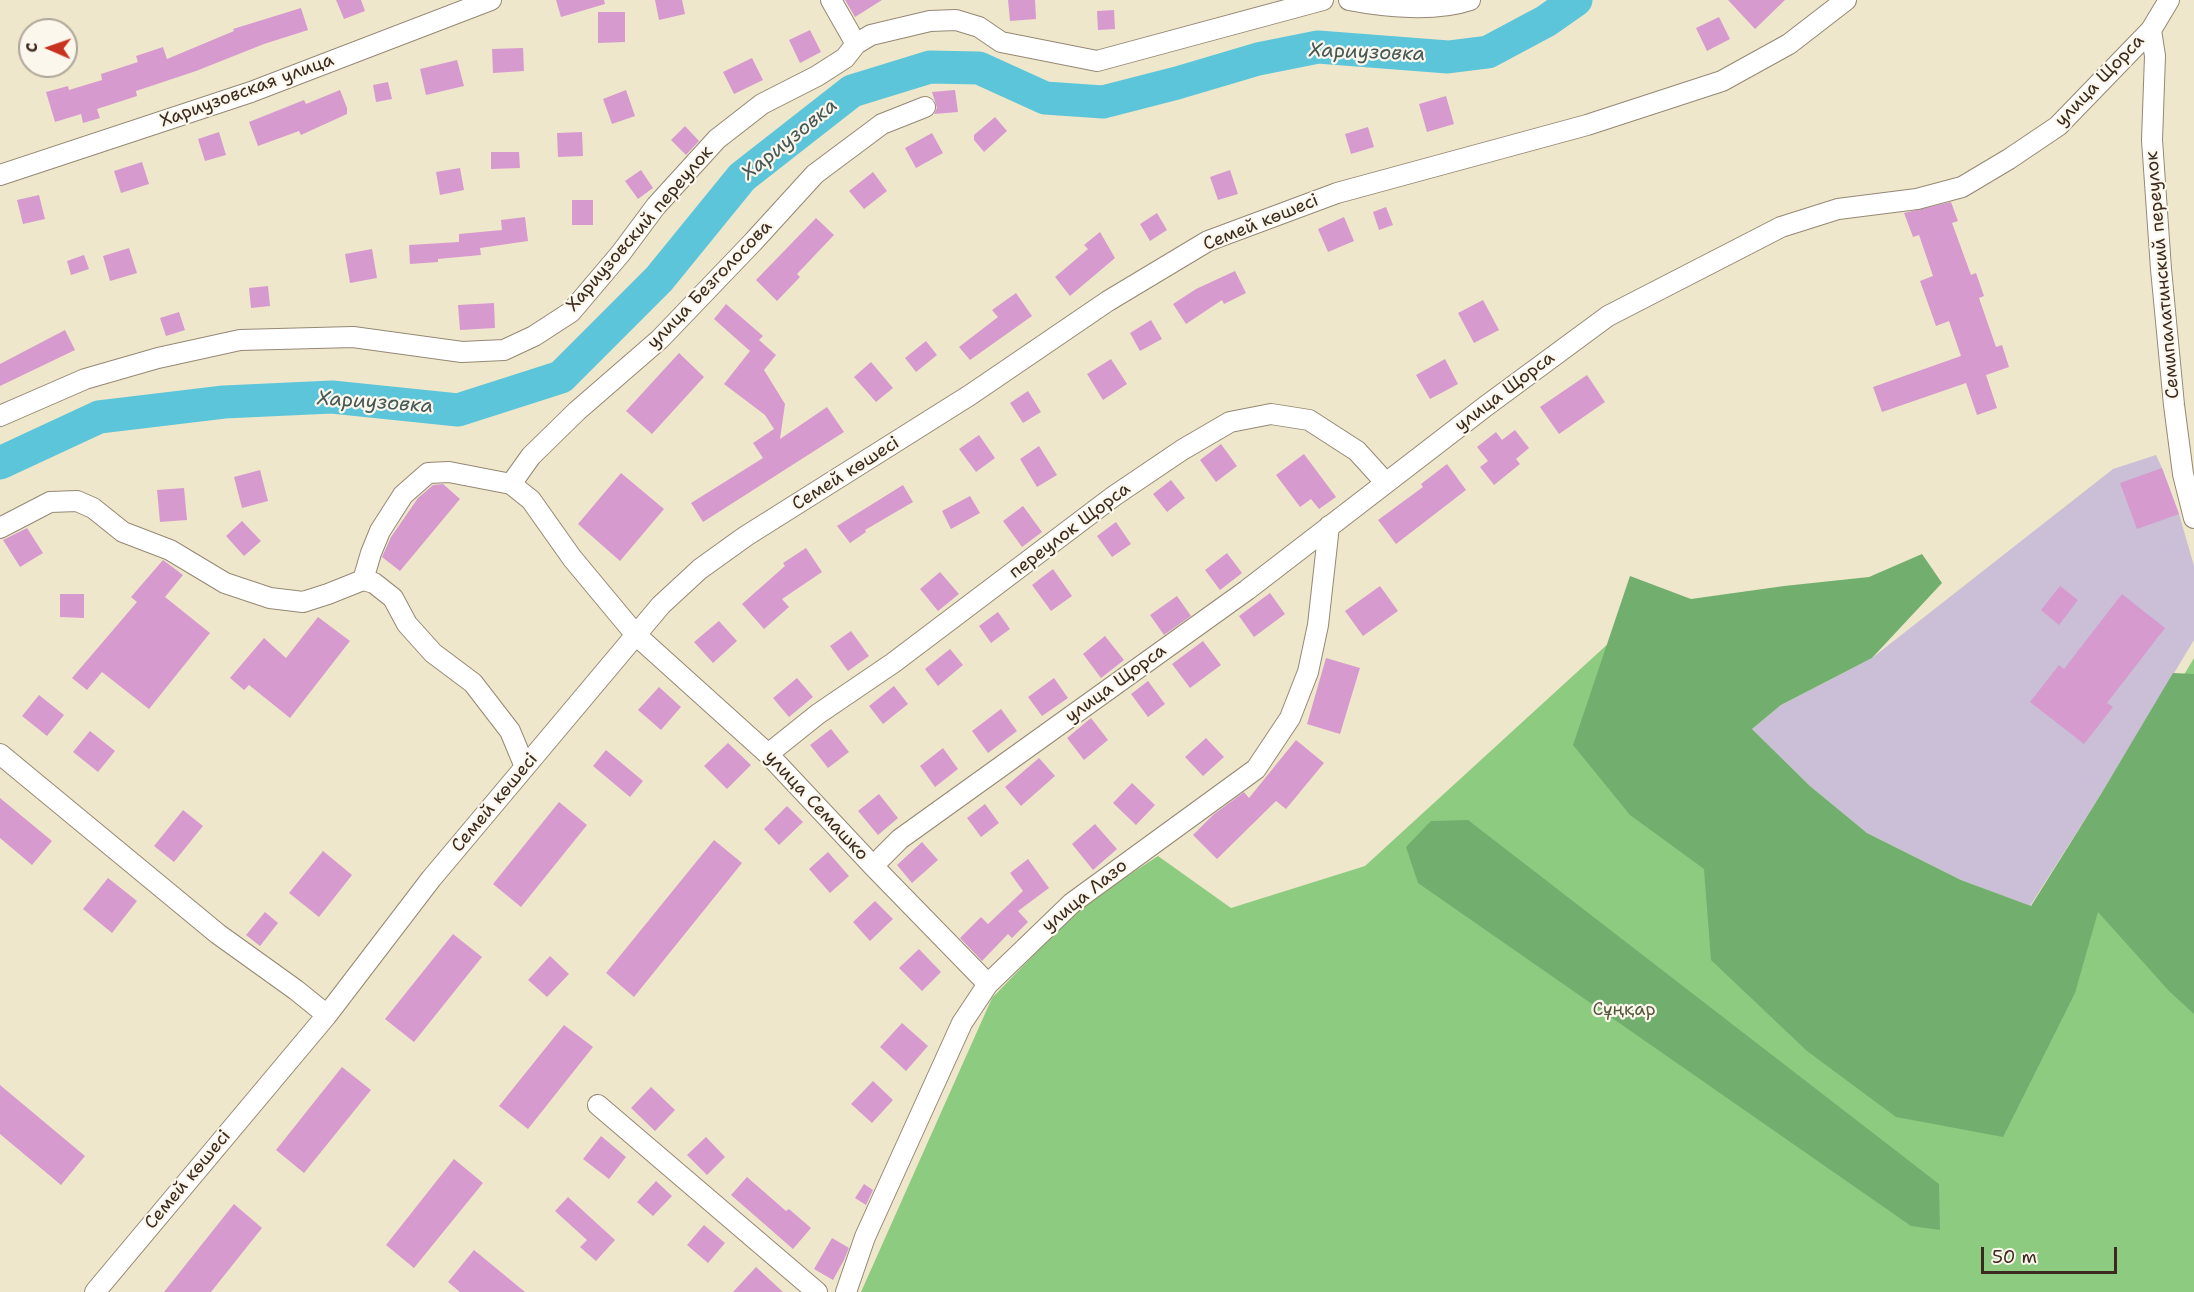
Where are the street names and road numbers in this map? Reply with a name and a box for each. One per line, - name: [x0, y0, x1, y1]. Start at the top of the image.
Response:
- street label: улица Щорса: [2051, 31, 2149, 131]
- street label: Хариузовская улица: [157, 50, 337, 132]
- street label: Хариузовский переулок: [562, 142, 718, 316]
- street label: Семипалатинский переулок: [2141, 150, 2185, 400]
- street label: Семей көшесі: [1200, 190, 1322, 256]
- street label: улица Безголосова: [643, 216, 777, 354]
- street label: улица Щорса: [1451, 347, 1559, 437]
- street label: Семей көшесі: [788, 432, 904, 516]
- street label: переулок Щорса: [1005, 478, 1135, 584]
- street label: улица Щорса: [1061, 640, 1171, 728]
- street label: улица Семашко: [760, 747, 872, 865]
- street label: Семей көшесі: [447, 749, 543, 857]
- street label: улица Лазо: [1038, 855, 1132, 937]
- street label: Семей көшесі: [140, 1126, 236, 1234]

